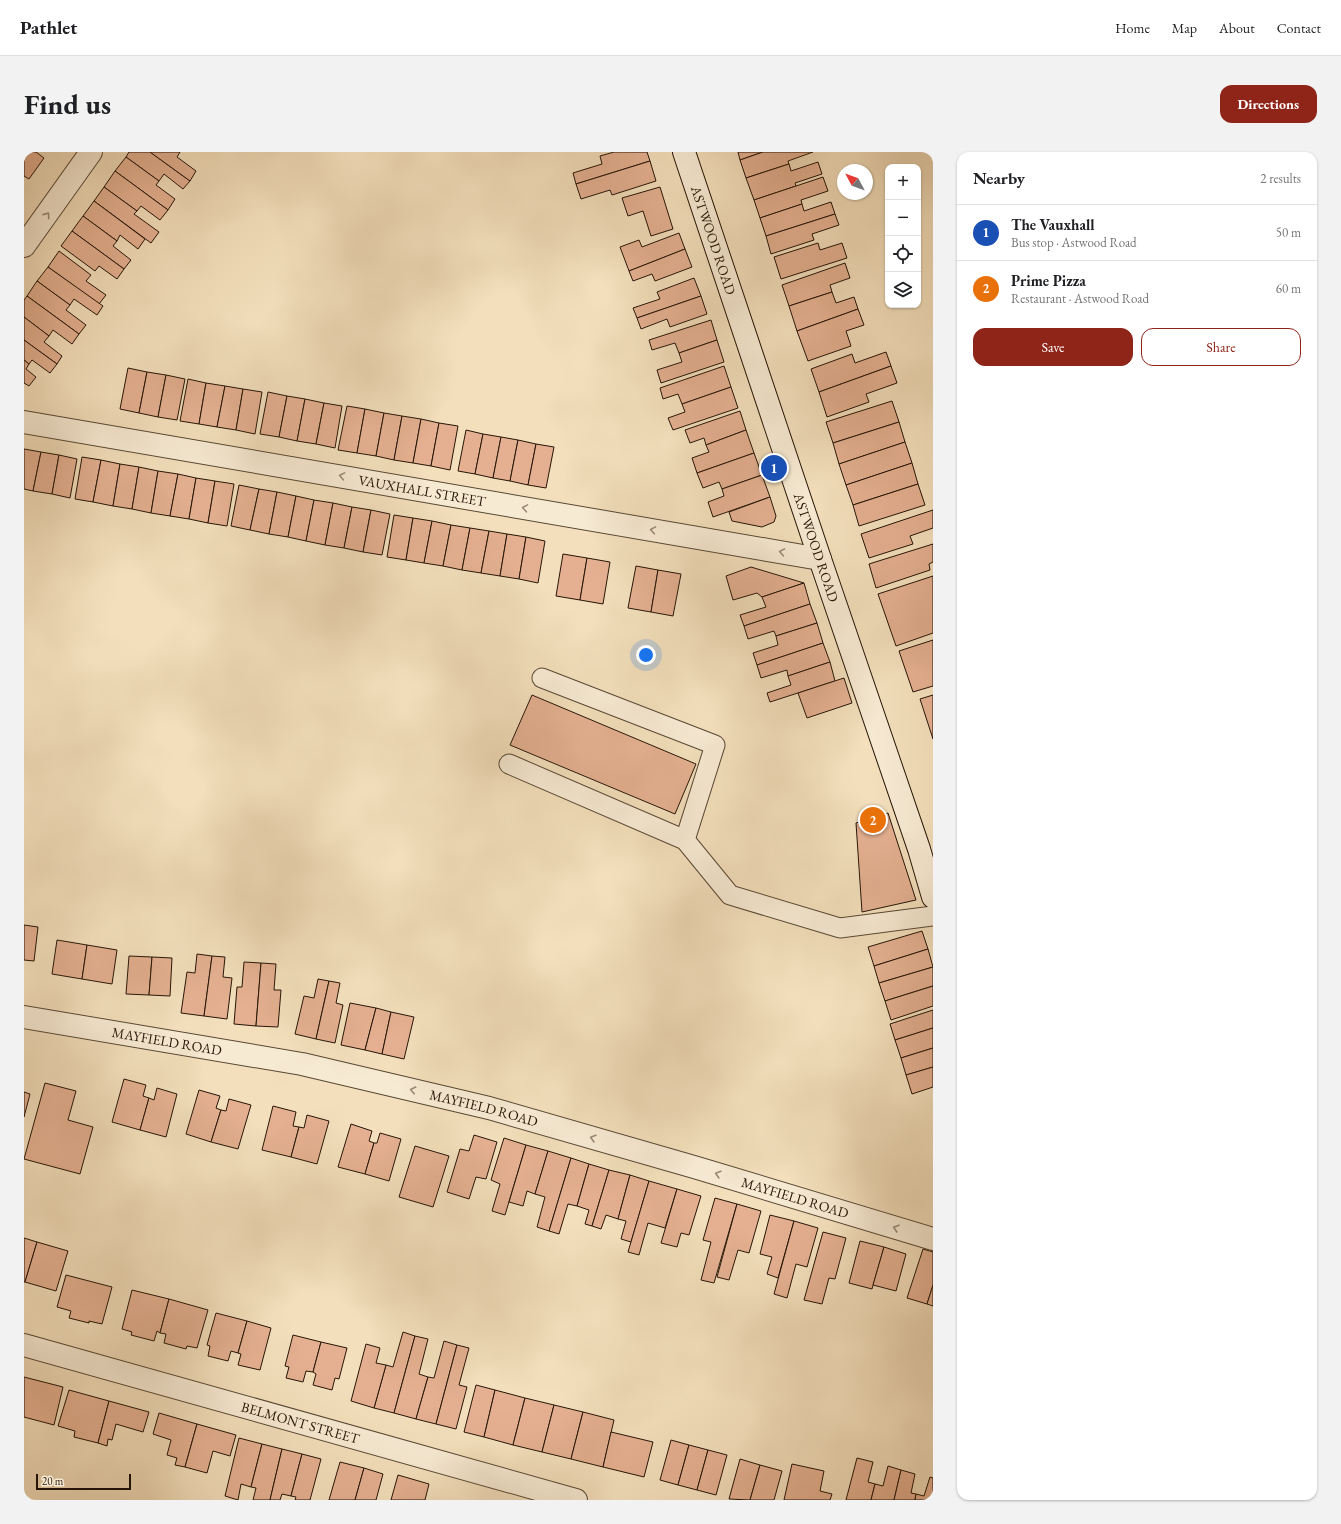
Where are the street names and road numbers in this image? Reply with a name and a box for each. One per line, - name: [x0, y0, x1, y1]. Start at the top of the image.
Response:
- street label: ASTWOOD ROAD: [687, 182, 740, 297]
- street label: VAUXHALL STREET: [357, 471, 488, 510]
- street label: ASTWOOD ROAD: [789, 490, 843, 605]
- street label: MAYFIELD ROAD: [111, 1023, 224, 1059]
- street label: MAYFIELD ROAD: [428, 1085, 541, 1131]
- street label: MAYFIELD ROAD: [739, 1173, 851, 1222]
- street label: BELMONT STREET: [239, 1397, 362, 1448]

